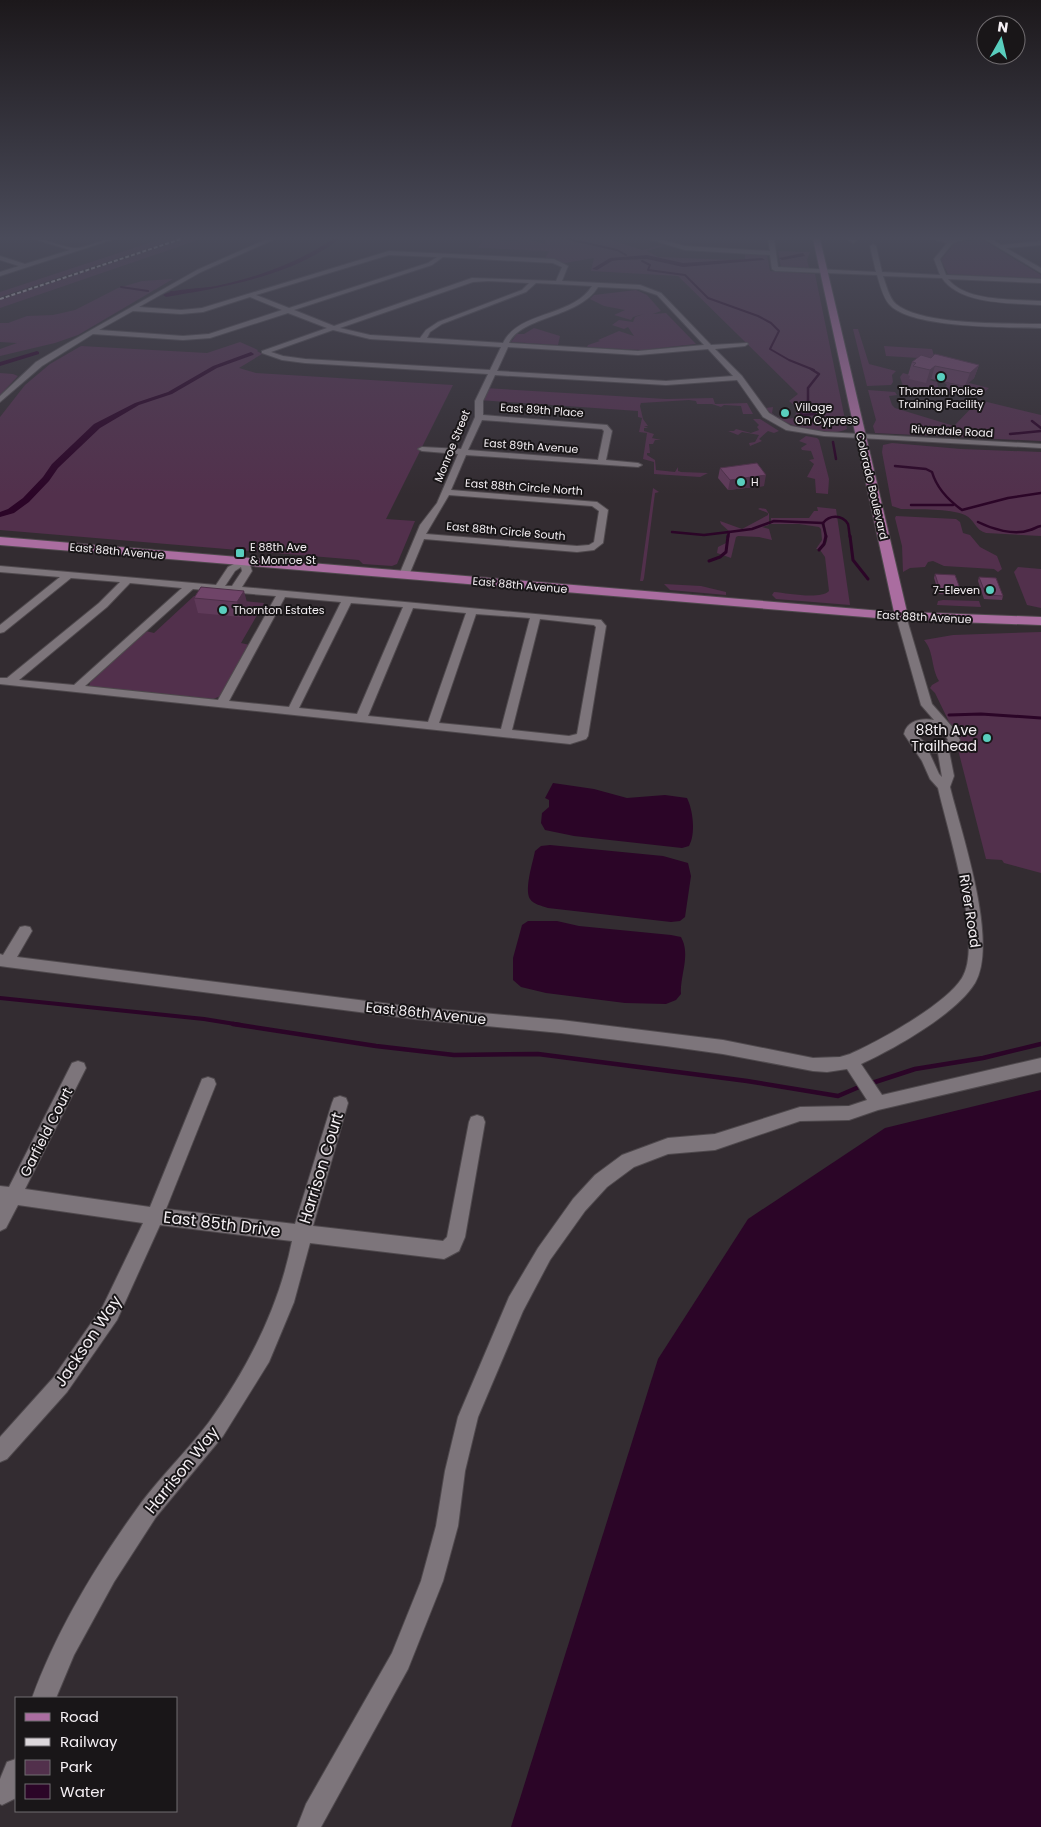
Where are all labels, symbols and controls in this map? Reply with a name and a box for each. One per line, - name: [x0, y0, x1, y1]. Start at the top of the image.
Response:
- north arrow: [976, 15, 1026, 65]
- text: N: [996, 16, 1009, 38]
- marker: Thornton Police Training Facility: [935, 371, 947, 383]
- place label: Thornton Police Training Facility: [898, 383, 984, 412]
- street label: East 89th Place: [500, 399, 584, 421]
- place label: Village On Cypress: [795, 399, 858, 428]
- street label: Monroe Street: [430, 407, 474, 485]
- marker: Village On Cypress: [779, 407, 791, 419]
- street label: Riverdale Road: [910, 421, 994, 441]
- street label: Colorado Boulevard: [852, 431, 892, 541]
- street label: East 89th Avenue: [483, 435, 579, 457]
- place label: H: [751, 474, 759, 490]
- street label: East 88th Circle North: [465, 475, 583, 499]
- marker: H: [735, 476, 747, 488]
- street label: East 88th Circle South: [446, 518, 566, 544]
- street label: East 88th Avenue: [69, 539, 165, 563]
- place label: E 88th Ave & Monroe St: [250, 539, 316, 568]
- marker: E 88th Ave & Monroe St: [234, 547, 246, 559]
- street label: East 88th Avenue: [472, 573, 568, 597]
- place label: 7-Eleven: [933, 582, 980, 598]
- marker: 7-Eleven: [984, 584, 996, 596]
- place label: Thornton Estates: [233, 602, 325, 618]
- marker: Thornton Estates: [217, 604, 229, 616]
- street label: East 88th Avenue: [876, 607, 972, 627]
- place label: 88th Ave Trailhead: [911, 720, 977, 756]
- marker: 88th Ave Trailhead: [981, 732, 993, 744]
- street label: River Road: [954, 873, 986, 949]
- street label: East 86th Avenue: [365, 997, 487, 1029]
- street label: Garfield Court: [15, 1084, 77, 1180]
- street label: Harrison Court: [293, 1109, 349, 1227]
- street label: East 85th Drive: [162, 1205, 282, 1243]
- street label: Jackson Way: [49, 1291, 127, 1391]
- street label: Harrison Way: [140, 1421, 224, 1519]
- legend: [15, 1697, 178, 1812]
- text: Road: [60, 1706, 99, 1727]
- text: Railway: [60, 1731, 118, 1752]
- text: Park: [60, 1756, 92, 1777]
- text: Water: [60, 1781, 106, 1802]

